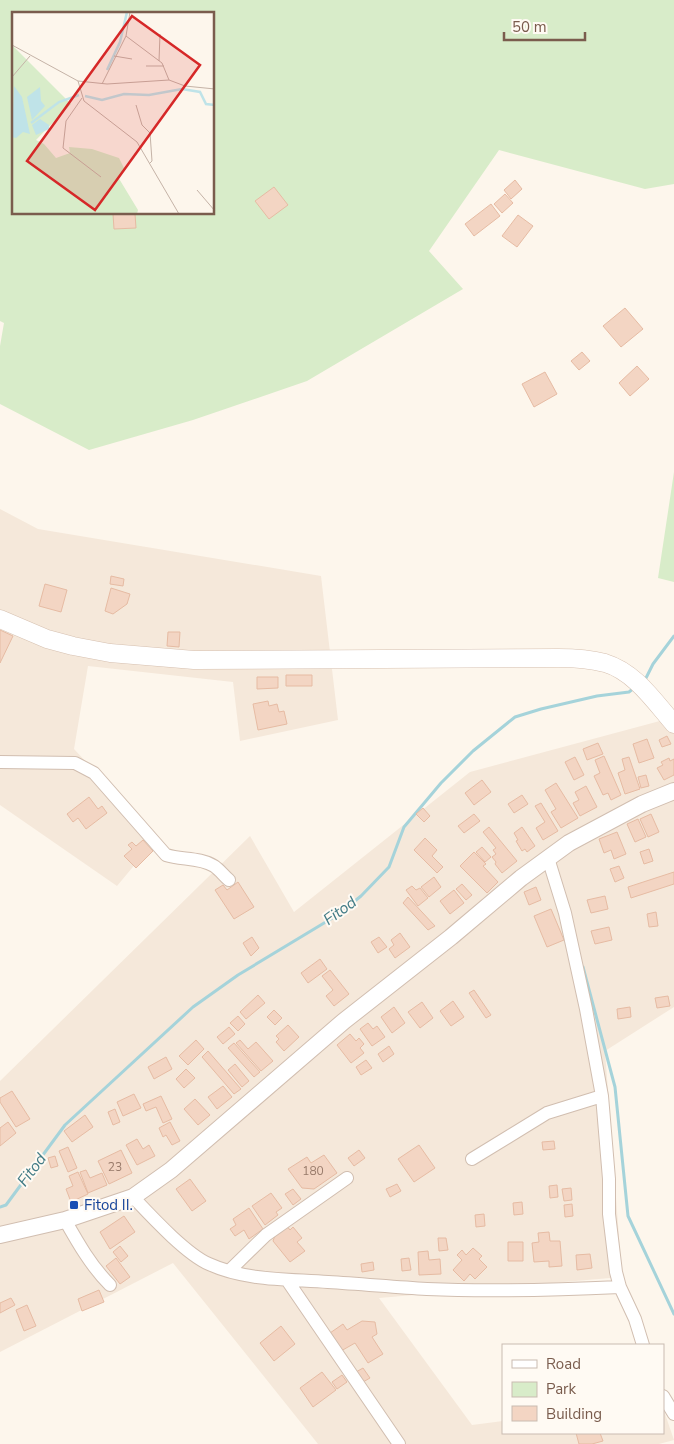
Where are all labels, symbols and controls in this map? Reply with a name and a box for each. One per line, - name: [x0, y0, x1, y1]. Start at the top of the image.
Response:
- scale bar: [504, 10, 585, 42]
- inset map: [12, 12, 215, 215]
- text: 50 m: [512, 17, 547, 37]
- water label: Fitod: [319, 891, 362, 931]
- water label: Fitod: [12, 1148, 52, 1191]
- house number: 23: [108, 1159, 122, 1175]
- house number: 180: [302, 1163, 324, 1179]
- place label: Fitod II.: [84, 1195, 133, 1215]
- marker: Fitod II.: [68, 1199, 80, 1211]
- legend: [502, 1344, 664, 1434]
- text: Road: [546, 1354, 581, 1374]
- text: Park: [546, 1379, 576, 1399]
- text: Building: [546, 1404, 602, 1424]

